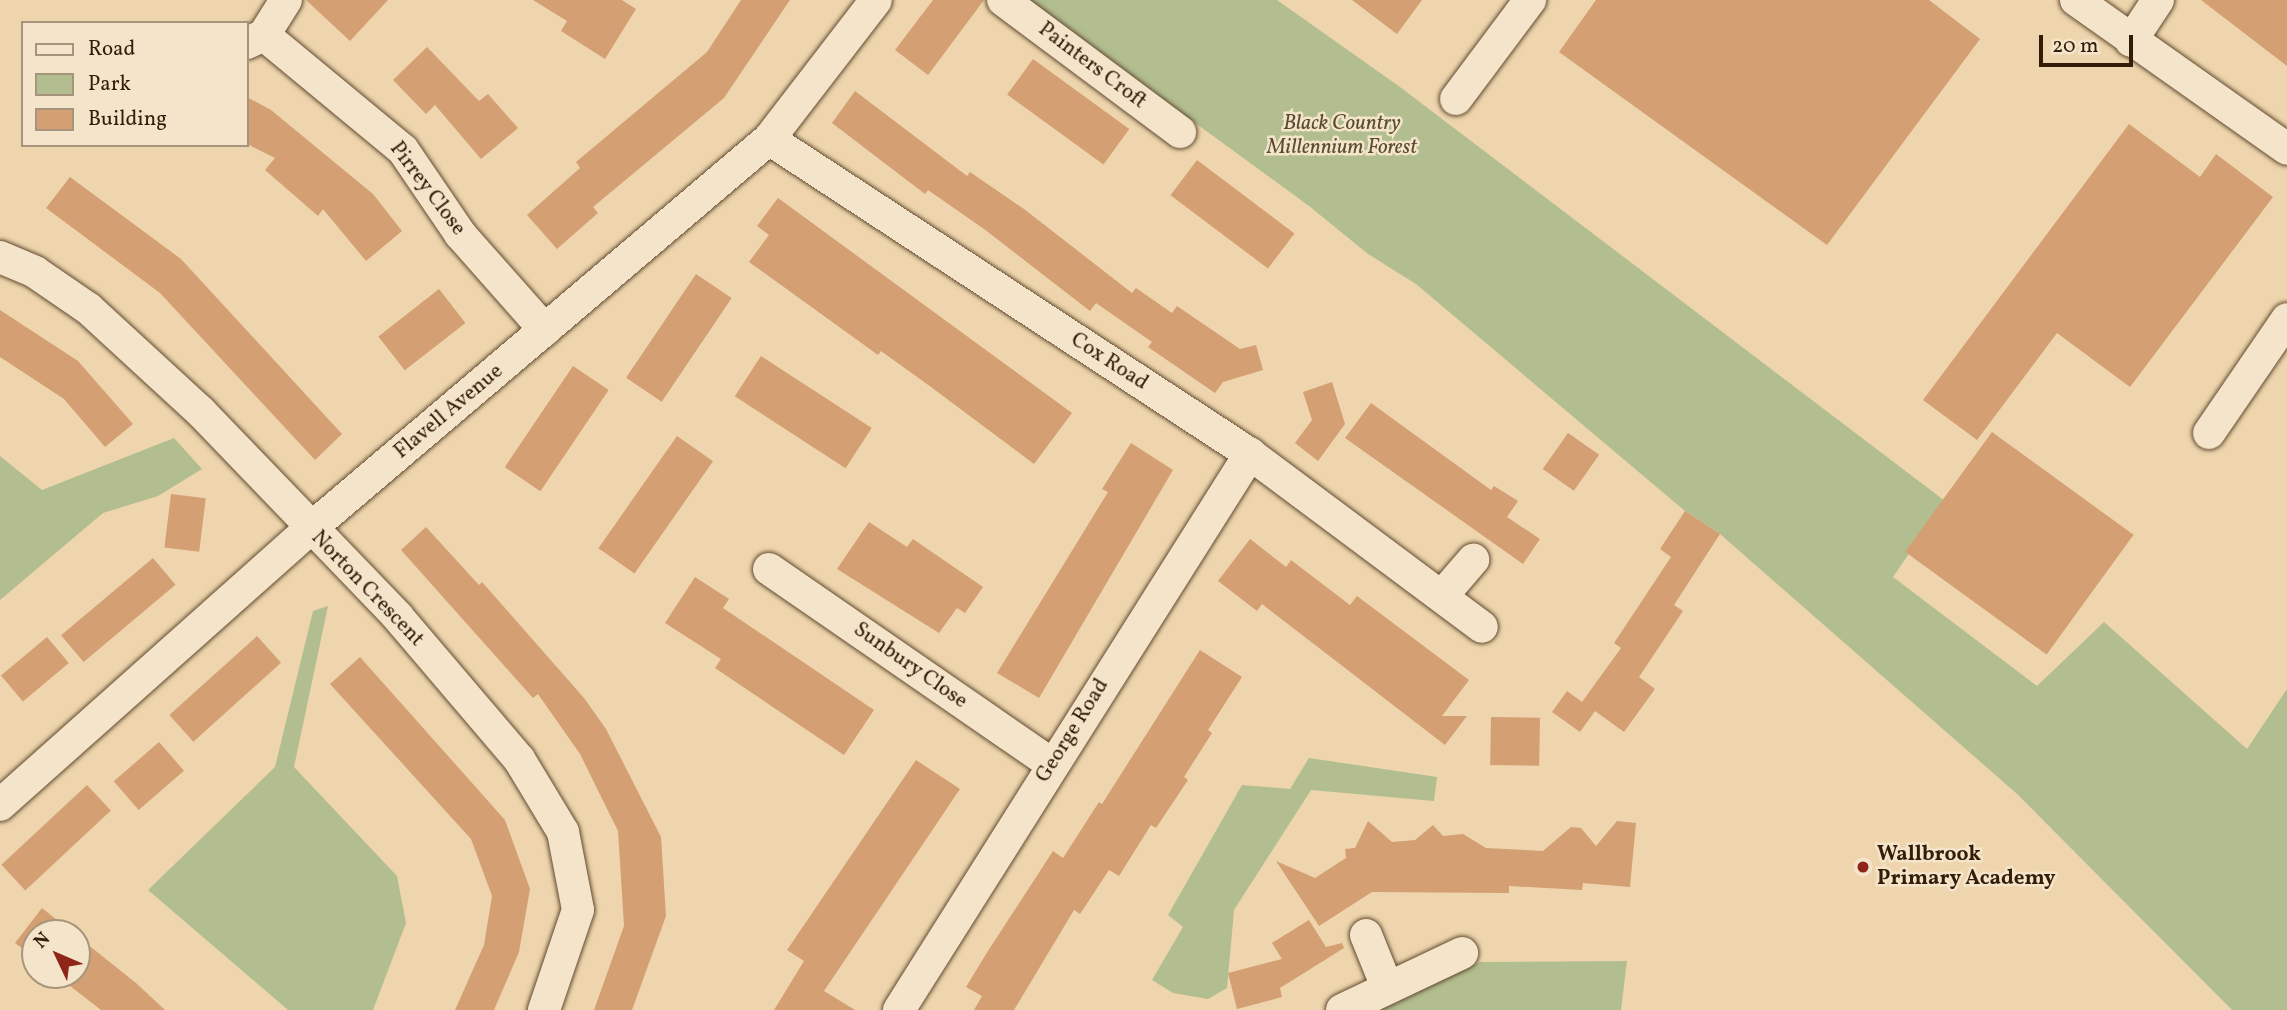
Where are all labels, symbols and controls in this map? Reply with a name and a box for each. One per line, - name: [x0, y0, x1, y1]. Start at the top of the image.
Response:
- street label: Painters Croft: [1033, 17, 1151, 115]
- legend: [21, 21, 248, 147]
- scale bar: [2042, 21, 2136, 65]
- text: 20 m: [2052, 32, 2098, 61]
- text: Road: [88, 35, 135, 64]
- text: Park: [88, 70, 131, 99]
- text: Building: [88, 105, 167, 134]
- park label: Black Country Millennium Forest: [1267, 111, 1417, 161]
- street label: Pirrey Close: [383, 137, 471, 241]
- street label: Cox Road: [1066, 328, 1152, 396]
- street label: Flavell Avenue: [390, 359, 508, 465]
- street label: Norton Crescent: [305, 526, 429, 652]
- street label: Sunbury Close: [848, 617, 972, 715]
- street label: George Road: [1031, 674, 1115, 788]
- place label: Wallbrook Primary Academy: [1877, 842, 2056, 892]
- marker: Wallbrook Primary Academy: [1855, 859, 1871, 875]
- north arrow: [21, 919, 91, 989]
- text: N: [28, 927, 56, 955]

